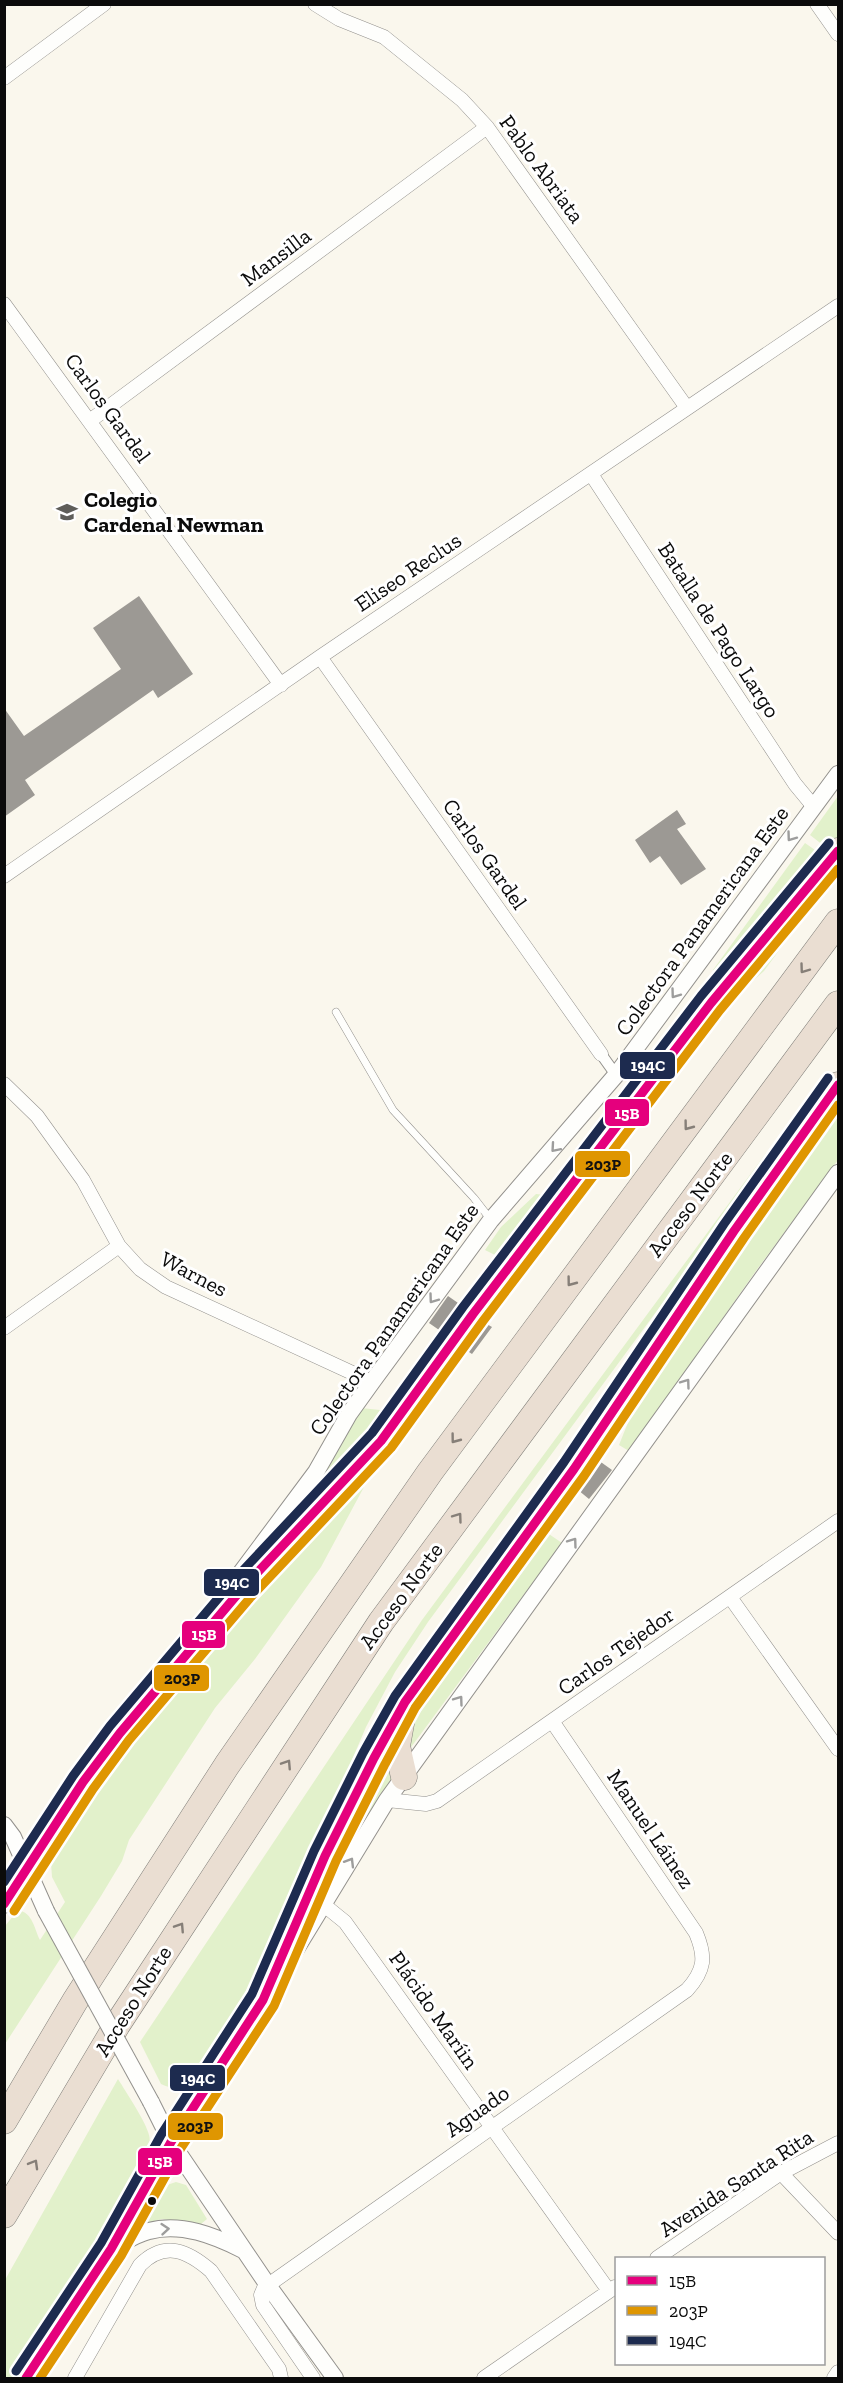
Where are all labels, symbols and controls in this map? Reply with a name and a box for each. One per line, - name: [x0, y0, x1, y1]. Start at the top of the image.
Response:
- street label: Pablo Abriata: [494, 110, 591, 229]
- street label: Mansilla: [236, 222, 317, 292]
- street label: Carlos Gardel: [59, 348, 157, 468]
- place label: Colegio Cardenal Newman: [84, 486, 263, 538]
- school or university icon: Colegio Cardenal Newman: [55, 500, 79, 524]
- street label: Eliseo Reclus: [350, 526, 466, 618]
- street label: Batalla de Pago Largo: [652, 537, 786, 723]
- street label: Carlos Gardel: [437, 793, 533, 915]
- street label: Colectora Panamericana Este: [610, 801, 794, 1041]
- one-way arrow: [787, 831, 798, 842]
- one-way arrow: [800, 963, 811, 974]
- one-way arrow: [671, 988, 682, 999]
- line badge: 194C: [619, 1051, 676, 1080]
- text: 194C: [631, 1056, 665, 1075]
- line badge: 15B: [604, 1098, 650, 1127]
- text: 15B: [615, 1104, 639, 1123]
- one-way arrow: [684, 1119, 695, 1130]
- one-way arrow: [551, 1141, 562, 1152]
- street label: Acceso Norte: [642, 1146, 738, 1262]
- line badge: 203P: [574, 1150, 631, 1178]
- text: 203P: [585, 1155, 621, 1174]
- street label: Colectora Panamericana Este: [303, 1198, 485, 1440]
- street label: Warnes: [156, 1245, 232, 1303]
- one-way arrow: [568, 1276, 579, 1287]
- one-way arrow: [429, 1293, 440, 1304]
- one-way arrow: [679, 1379, 690, 1390]
- one-way arrow: [451, 1432, 462, 1443]
- one-way arrow: [451, 1513, 462, 1524]
- street label: Acceso Norte: [353, 1537, 449, 1655]
- one-way arrow: [566, 1537, 577, 1548]
- line badge: 194C: [203, 1568, 260, 1597]
- text: 194C: [215, 1573, 249, 1592]
- street label: Carlos Tejedor: [552, 1601, 680, 1701]
- line badge: 15B: [181, 1620, 226, 1649]
- text: 15B: [192, 1625, 216, 1644]
- line badge: 203P: [153, 1664, 210, 1692]
- text: 203P: [164, 1669, 200, 1688]
- one-way arrow: [452, 1696, 463, 1707]
- one-way arrow: [280, 1759, 291, 1770]
- street label: Manuel Láinez: [601, 1764, 701, 1894]
- one-way arrow: [343, 1858, 354, 1868]
- one-way arrow: [173, 1923, 185, 1933]
- street label: Acceso Norte: [88, 1941, 178, 2061]
- street label: Plácido Maríin: [383, 1946, 485, 2074]
- line badge: 194C: [169, 2064, 226, 2092]
- text: 194C: [181, 2069, 215, 2088]
- street label: Aguado: [440, 2079, 514, 2143]
- line badge: 203P: [167, 2112, 224, 2141]
- text: 203P: [177, 2117, 213, 2136]
- street label: Avenida Santa Rita: [654, 2123, 818, 2243]
- line badge: 15B: [137, 2147, 183, 2176]
- text: 15B: [148, 2152, 172, 2171]
- one-way arrow: [27, 2160, 38, 2170]
- unlabelled marker: [146, 2195, 158, 2207]
- one-way arrow: [161, 2223, 170, 2236]
- legend: [615, 2257, 825, 2365]
- text: 15B: [669, 2270, 696, 2292]
- text: 203P: [669, 2300, 708, 2322]
- text: 194C: [669, 2330, 707, 2352]

